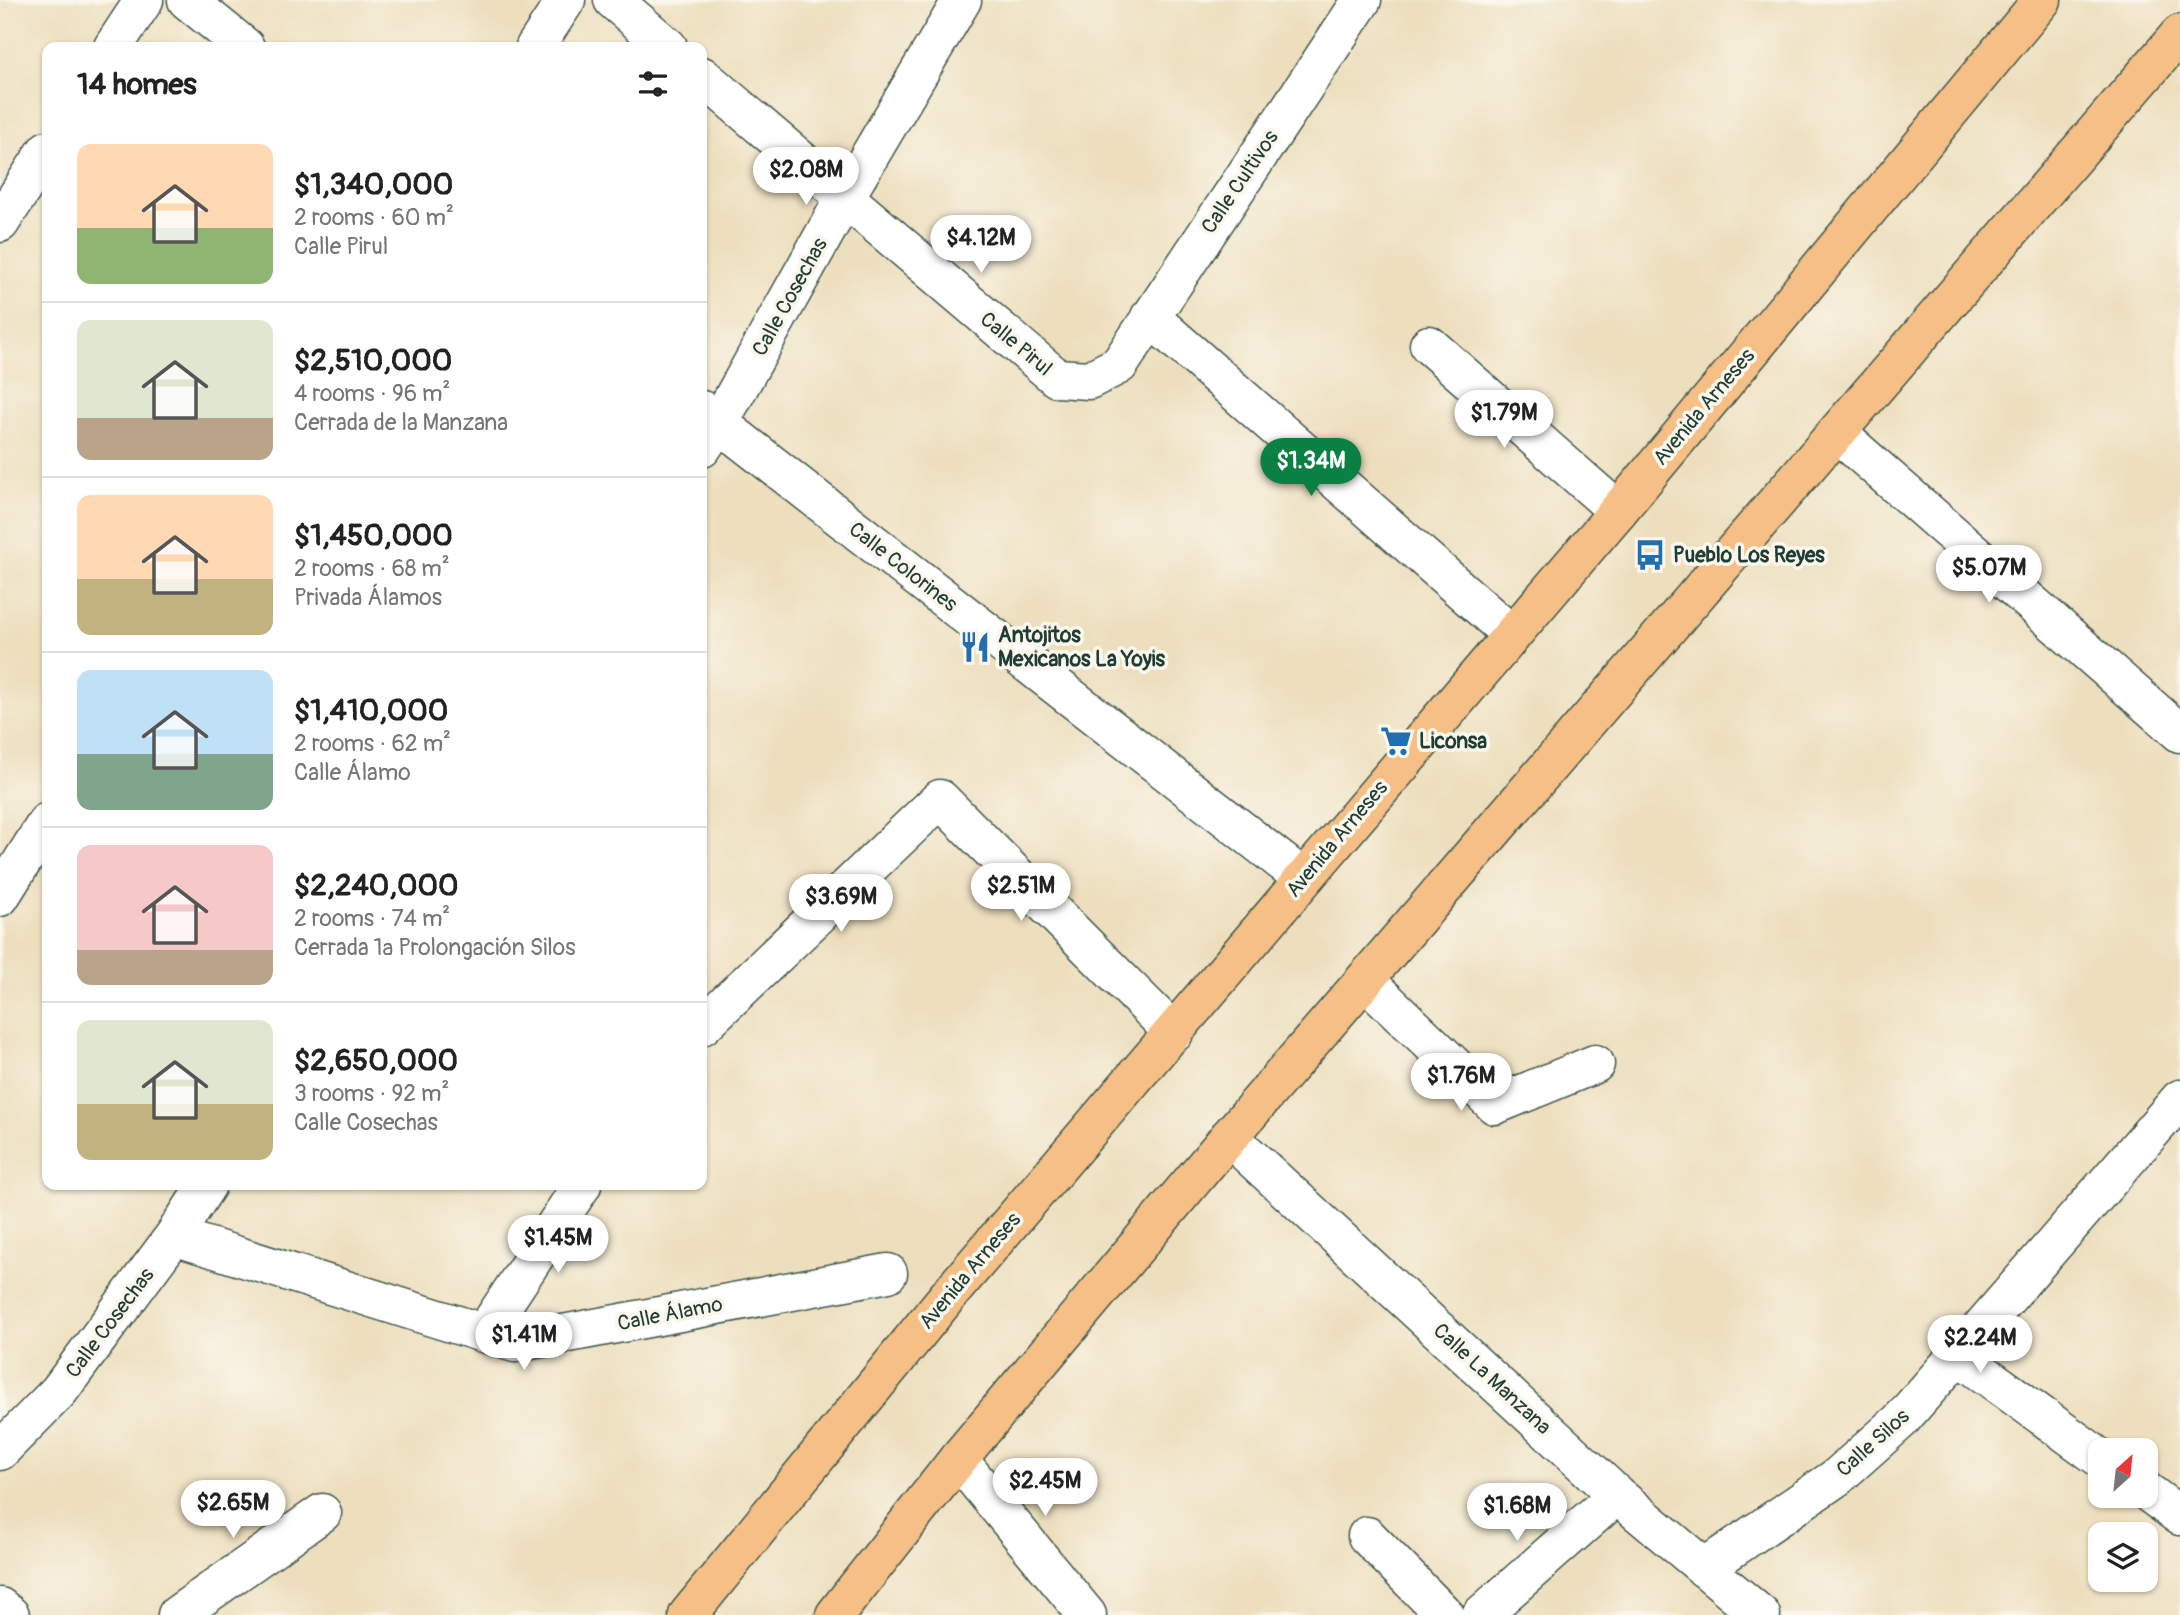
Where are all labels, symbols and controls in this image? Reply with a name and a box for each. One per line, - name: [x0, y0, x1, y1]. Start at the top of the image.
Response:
- icon: filters: [634, 65, 672, 103]
- text: 14 homes: [77, 66, 197, 103]
- street label: Calle Cultivos: [1196, 125, 1285, 239]
- pin: $2.08M: [749, 148, 863, 207]
- text: $2.08M: [769, 155, 843, 184]
- text: $1,340,000: [294, 166, 453, 203]
- icon: home: [133, 172, 217, 256]
- text: 2 rooms · 60 m²: [294, 203, 454, 232]
- pin: $4.12M: [924, 216, 1038, 275]
- text: $4.12M: [946, 223, 1016, 252]
- text: Calle Pirul: [294, 232, 388, 261]
- street label: Calle Cosechas: [746, 233, 834, 361]
- street label: Calle Pirul: [974, 306, 1058, 382]
- text: $2,510,000: [294, 342, 452, 379]
- street label: Avenida Arneses: [1647, 343, 1761, 471]
- icon: home: [133, 348, 217, 432]
- text: 4 rooms · 96 m²: [294, 379, 450, 408]
- pin: $1.79M: [1447, 391, 1561, 450]
- text: $1.79M: [1470, 398, 1538, 427]
- text: Cerrada de la Manzana: [294, 408, 508, 437]
- pin: $1.34M: [1254, 438, 1368, 498]
- text: $1.34M: [1276, 446, 1346, 475]
- street label: Calle Colorines: [843, 516, 963, 618]
- text: $1,450,000: [294, 517, 453, 554]
- icon: home: [133, 523, 217, 607]
- bus stop icon: Pueblo Los Reyes: [1633, 538, 1667, 572]
- place label: Pueblo Los Reyes: [1673, 542, 1825, 569]
- pin: $5.07M: [1932, 546, 2046, 605]
- text: $5.07M: [1952, 553, 2026, 582]
- text: 2 rooms · 68 m²: [294, 554, 450, 583]
- text: Privada Álamos: [294, 583, 442, 612]
- place label: Antojitos Mexicanos La Yoyis: [998, 622, 1165, 673]
- restaurant icon: Antojitos Mexicanos La Yoyis: [958, 630, 992, 664]
- text: $1,410,000: [294, 692, 448, 729]
- icon: home: [133, 698, 217, 782]
- supermarket icon: Liconsa: [1379, 724, 1413, 758]
- place label: Liconsa: [1419, 728, 1487, 755]
- text: 2 rooms · 62 m²: [294, 729, 451, 758]
- text: Calle Álamo: [294, 758, 411, 787]
- street label: Avenida Arneses: [1280, 775, 1394, 903]
- pin: $2.51M: [964, 864, 1078, 923]
- text: $2,240,000: [294, 867, 458, 904]
- text: $2.51M: [987, 871, 1055, 900]
- icon: home: [133, 873, 217, 957]
- pin: $3.69M: [784, 874, 898, 934]
- text: $3.69M: [805, 882, 877, 911]
- text: 2 rooms · 74 m²: [294, 904, 450, 933]
- text: Cerrada 1ª Prolongación Silos: [294, 933, 575, 962]
- text: $2,650,000: [294, 1042, 458, 1079]
- icon: home: [133, 1048, 217, 1132]
- pin: $1.76M: [1404, 1054, 1518, 1113]
- text: $1.76M: [1427, 1061, 1495, 1090]
- text: 3 rooms · 92 m²: [294, 1079, 449, 1108]
- text: Calle Cosechas: [294, 1108, 438, 1137]
- street label: Avenida Arneses: [913, 1207, 1027, 1335]
- pin: $1.45M: [501, 1216, 615, 1275]
- text: $1.45M: [524, 1223, 592, 1252]
- street label: Calle Cosechas: [60, 1262, 161, 1384]
- street label: Calle Álamo: [615, 1291, 725, 1337]
- pin: $1.41M: [467, 1312, 581, 1372]
- pin: $2.24M: [1923, 1316, 2037, 1375]
- street label: Calle La Manzana: [1427, 1317, 1557, 1441]
- text: $1.41M: [491, 1320, 557, 1349]
- text: $2.24M: [1943, 1323, 2017, 1352]
- street label: Calle Silos: [1831, 1403, 1916, 1483]
- north arrow: [2088, 1438, 2158, 1508]
- map controls: [2088, 1438, 2158, 1592]
- pin: $2.45M: [988, 1458, 1102, 1518]
- text: $2.45M: [1009, 1466, 1081, 1495]
- pin: $2.65M: [176, 1480, 290, 1540]
- pin: $1.68M: [1460, 1484, 1574, 1543]
- text: $2.65M: [197, 1488, 269, 1517]
- text: $1.68M: [1483, 1491, 1551, 1520]
- button: layers: [2088, 1522, 2158, 1592]

